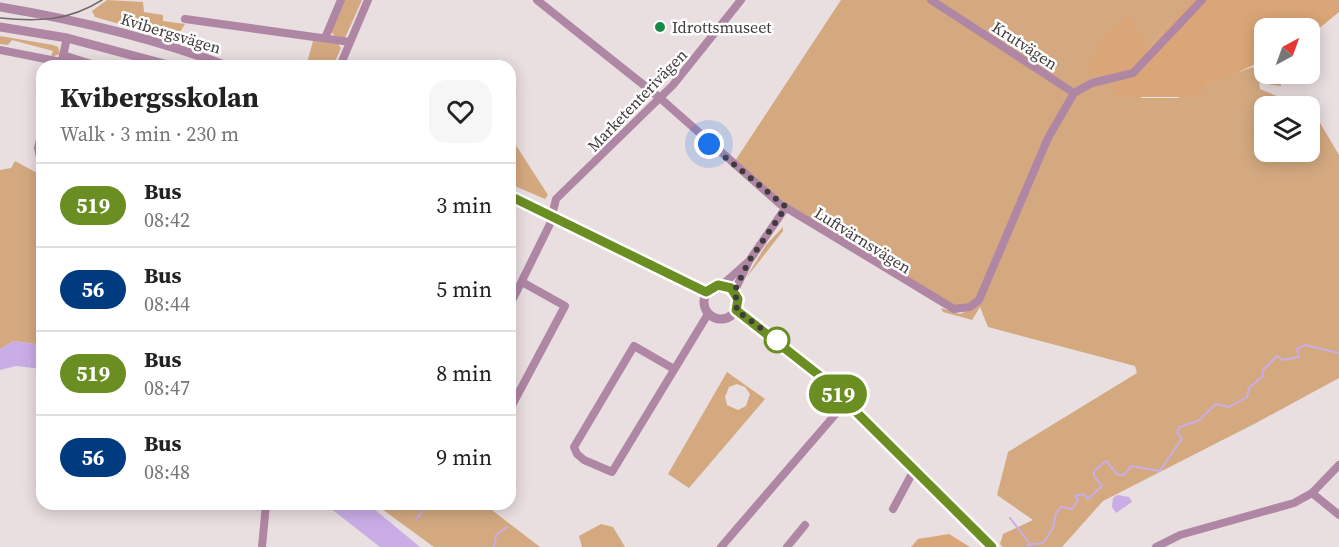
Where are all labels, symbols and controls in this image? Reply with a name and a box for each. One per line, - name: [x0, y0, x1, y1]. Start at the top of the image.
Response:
- street label: Kvibergsvägen: [118, 7, 224, 59]
- place label: Idrottsmuseet: [672, 16, 772, 38]
- street label: Krutvägen: [988, 16, 1062, 75]
- north arrow: [1254, 18, 1320, 84]
- map controls: [1254, 18, 1320, 162]
- marker: Idrottsmuseet: [653, 20, 667, 34]
- street label: Marketenterivägen: [582, 44, 692, 156]
- text: Kvibergsskolan: [60, 78, 259, 116]
- button: heart: [429, 80, 492, 143]
- button: layers: [1254, 96, 1320, 162]
- text: Walk · 3 min · 230 m: [60, 120, 239, 148]
- your location: [694, 129, 724, 159]
- text: Bus: [144, 176, 181, 206]
- text: 3 min: [436, 190, 492, 220]
- text: 519: [76, 191, 110, 220]
- street label: Luftvärnsvägen: [811, 202, 916, 279]
- text: 08:42: [144, 206, 190, 234]
- text: Bus: [144, 260, 181, 290]
- text: 5 min: [436, 274, 492, 304]
- text: 56: [82, 275, 104, 304]
- text: 08:44: [144, 290, 190, 318]
- unlabelled marker: [764, 327, 790, 353]
- text: Bus: [144, 344, 181, 374]
- text: 8 min: [436, 358, 492, 388]
- text: 519: [76, 359, 110, 388]
- text: 08:47: [144, 374, 190, 402]
- line badge: 519: [804, 374, 872, 414]
- text: 519: [821, 380, 855, 409]
- text: Bus: [144, 428, 181, 458]
- text: 9 min: [436, 442, 492, 472]
- text: 56: [82, 443, 104, 472]
- text: 08:48: [144, 458, 190, 486]

